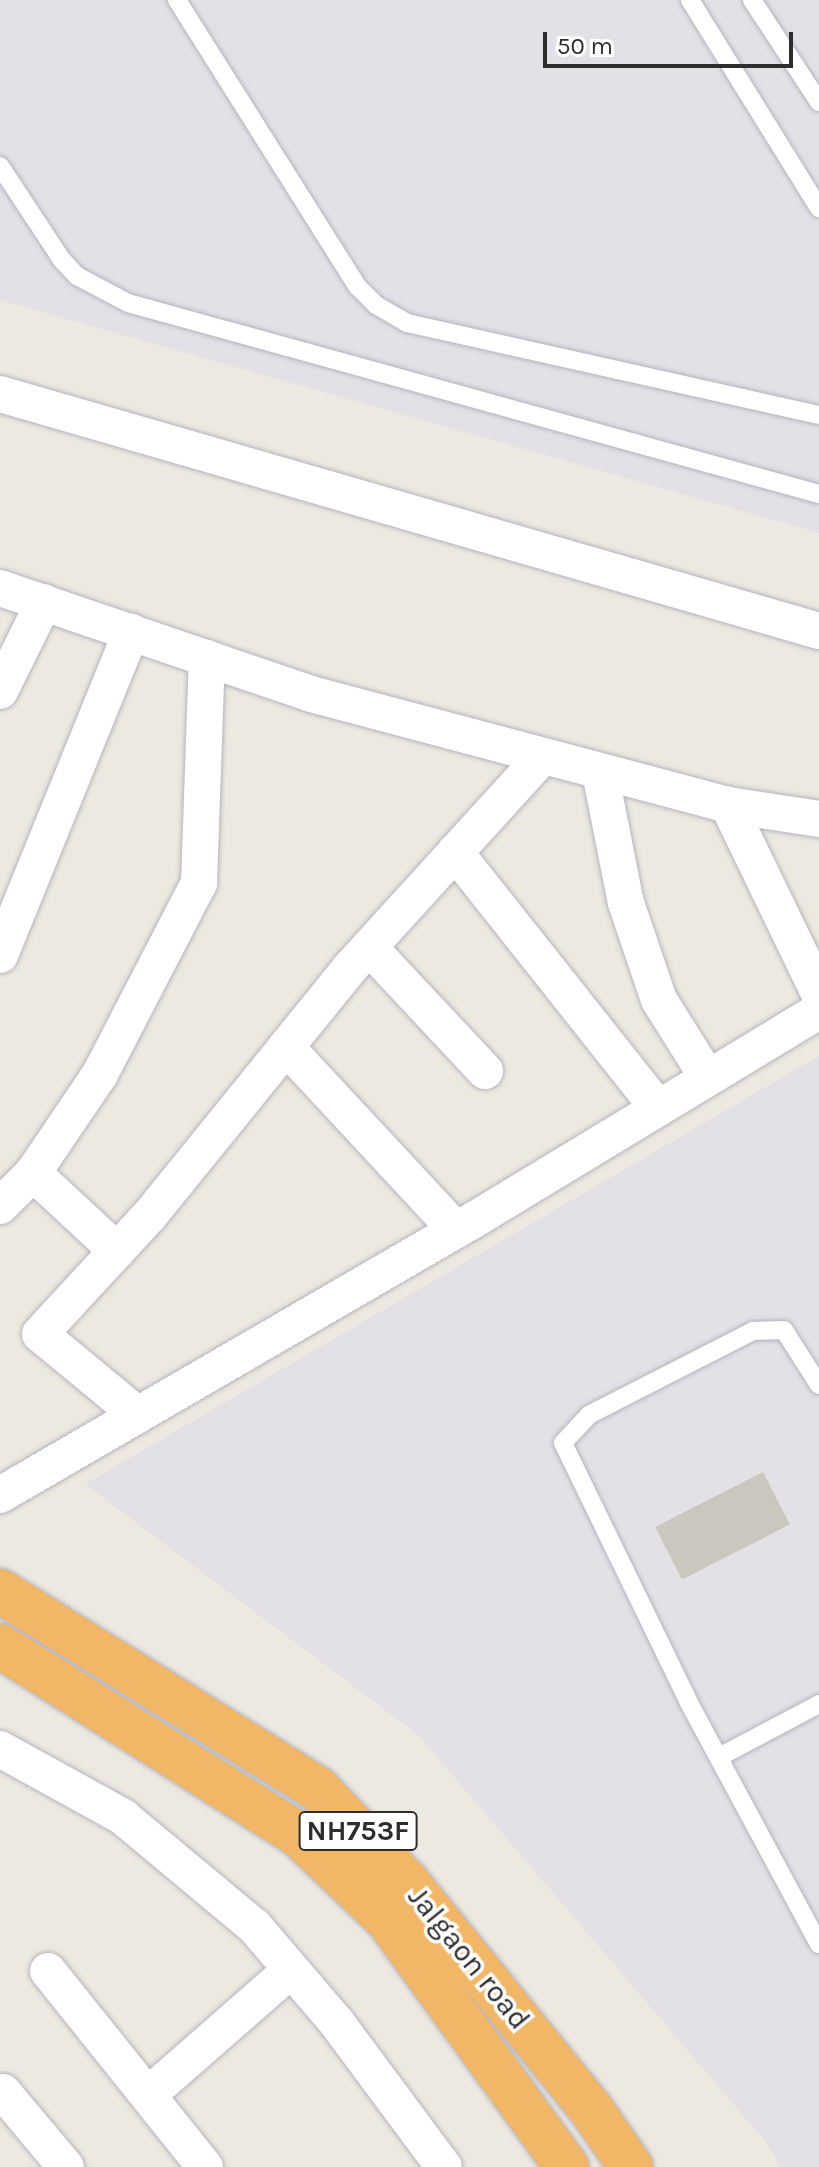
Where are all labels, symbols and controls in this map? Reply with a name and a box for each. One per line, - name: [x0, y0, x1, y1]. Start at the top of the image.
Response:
- scale bar: [547, 16, 797, 66]
- text: 50 m: [557, 32, 613, 60]
- road number: NH753F: [298, 1807, 418, 1855]
- street label: Jalgaon road: [400, 1879, 538, 2037]

